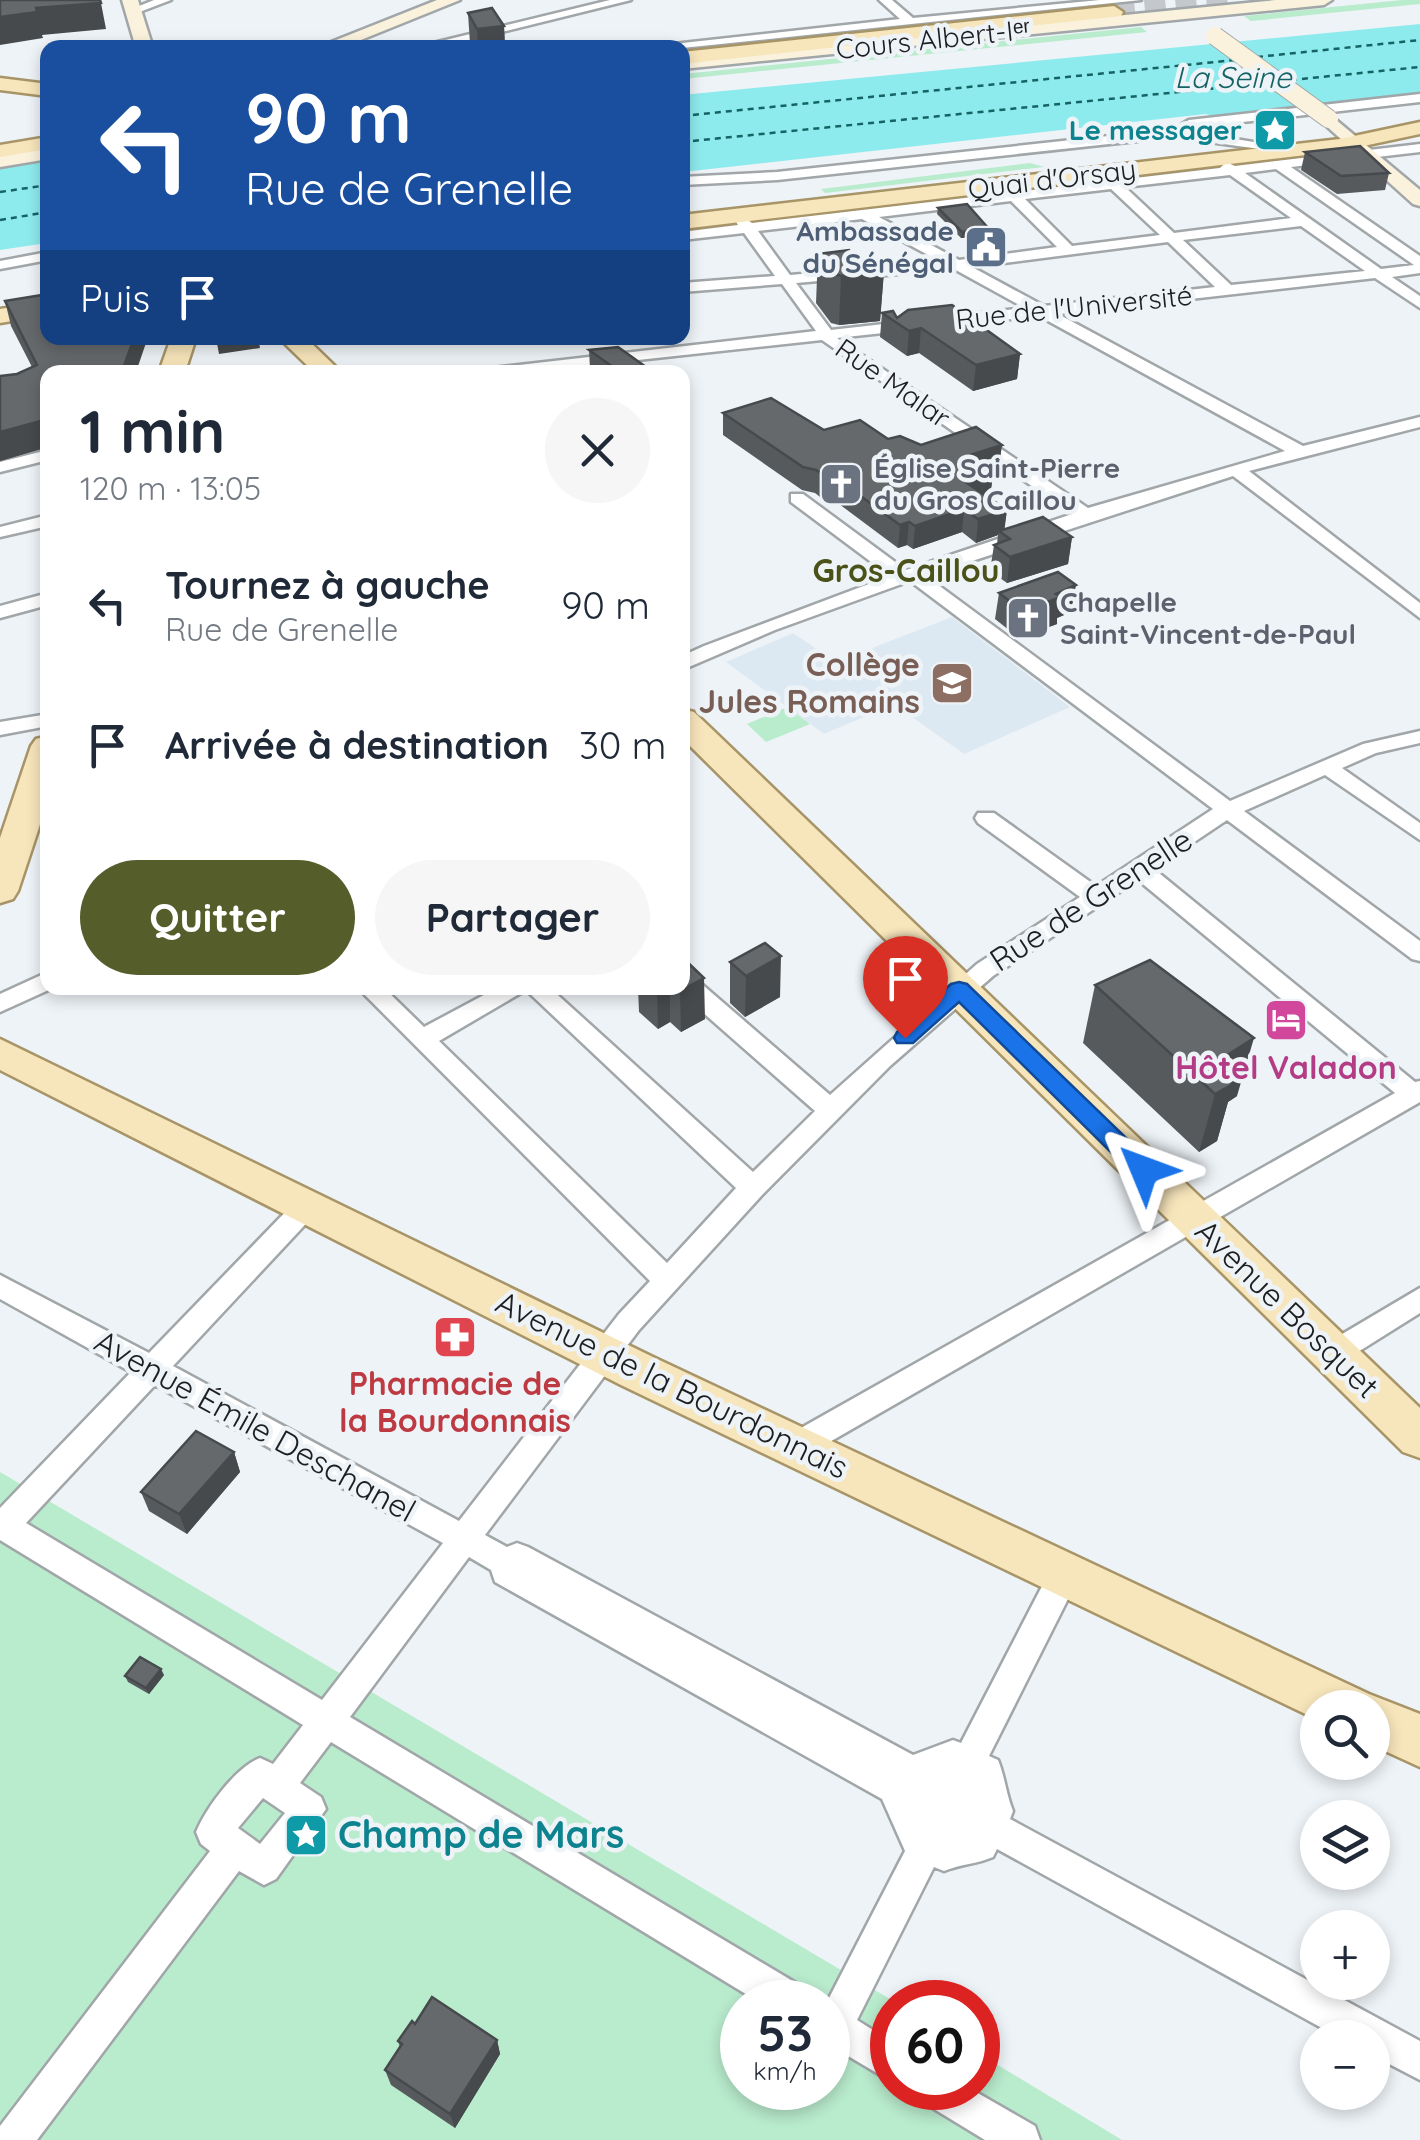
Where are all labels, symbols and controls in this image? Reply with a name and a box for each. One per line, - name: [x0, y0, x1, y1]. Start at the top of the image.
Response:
- street label: Cours Albert-Iᵉʳ: [834, 11, 1032, 66]
- water label: La Seine: [1175, 58, 1292, 96]
- text: 90 m: [245, 73, 412, 161]
- icon: left: [80, 80, 210, 210]
- place icon: Le messager: [1252, 107, 1298, 153]
- place label: Le messager: [1069, 112, 1242, 147]
- street label: Quai d'Orsay: [966, 151, 1138, 206]
- text: Rue de Grenelle: [245, 160, 573, 216]
- place label: Ambassade du Sénégal: [796, 213, 954, 280]
- public building icon: Ambassade du Sénégal: [963, 224, 1009, 270]
- icon: arrive: [170, 270, 225, 325]
- text: Puis: [80, 274, 150, 322]
- street label: Rue de l'Université: [954, 277, 1194, 336]
- street label: Rue Malar: [829, 330, 958, 435]
- text: 1 min: [80, 393, 225, 468]
- button: close: [545, 398, 650, 503]
- place label: Église Saint-Pierre du Gros Caillou: [874, 450, 1120, 517]
- church icon: Église Saint-Pierre du Gros Caillou: [818, 461, 864, 507]
- text: 120 m · 13:05: [80, 468, 261, 508]
- district label: Gros-Caillou: [813, 550, 999, 590]
- text: Tournez à gauche: [165, 561, 490, 609]
- icon: left: [80, 578, 135, 633]
- text: 90 m: [561, 581, 650, 629]
- place label: Chapelle Saint-Vincent-de-Paul: [1060, 584, 1356, 651]
- church icon: Chapelle Saint-Vincent-de-Paul: [1005, 595, 1051, 641]
- text: Rue de Grenelle: [165, 609, 398, 649]
- place label: Collège Jules Romains: [699, 644, 920, 721]
- school or university icon: Collège Jules Romains: [929, 660, 975, 706]
- icon: arrive: [80, 718, 135, 773]
- text: Arrivée à destination: [165, 721, 549, 769]
- text: 30 m: [579, 721, 666, 769]
- street label: Rue de Grenelle: [982, 819, 1199, 979]
- button: Quitter: [80, 860, 355, 975]
- button: Partager: [375, 860, 650, 975]
- pin: [863, 936, 948, 1039]
- icon: arrive: [878, 951, 933, 1006]
- hotel icon: Hôtel Valadon: [1263, 997, 1309, 1043]
- place label: Hôtel Valadon: [1175, 1047, 1397, 1087]
- position arrow: [1092, 1118, 1196, 1222]
- street label: Avenue Bosquet: [1188, 1211, 1388, 1406]
- street label: Avenue de la Bourdonnais: [490, 1281, 855, 1487]
- pharmacy icon: Pharmacie de la Bourdonnais: [432, 1314, 478, 1360]
- street label: Avenue Émile Deschanel: [88, 1320, 423, 1530]
- place label: Pharmacie de la Bourdonnais: [339, 1363, 571, 1440]
- map controls: [1300, 1690, 1390, 2110]
- button: search: [1300, 1690, 1390, 1780]
- button: layers: [1300, 1800, 1390, 1890]
- place label: Champ de Mars: [338, 1810, 624, 1858]
- place icon: Champ de Mars: [283, 1812, 329, 1858]
- button: +: [1300, 1910, 1390, 2000]
- speed limit sign: 60: [870, 1980, 1000, 2110]
- text: 53: [757, 2001, 813, 2064]
- button: −: [1300, 2020, 1390, 2110]
- text: km/h: [753, 2055, 817, 2086]

